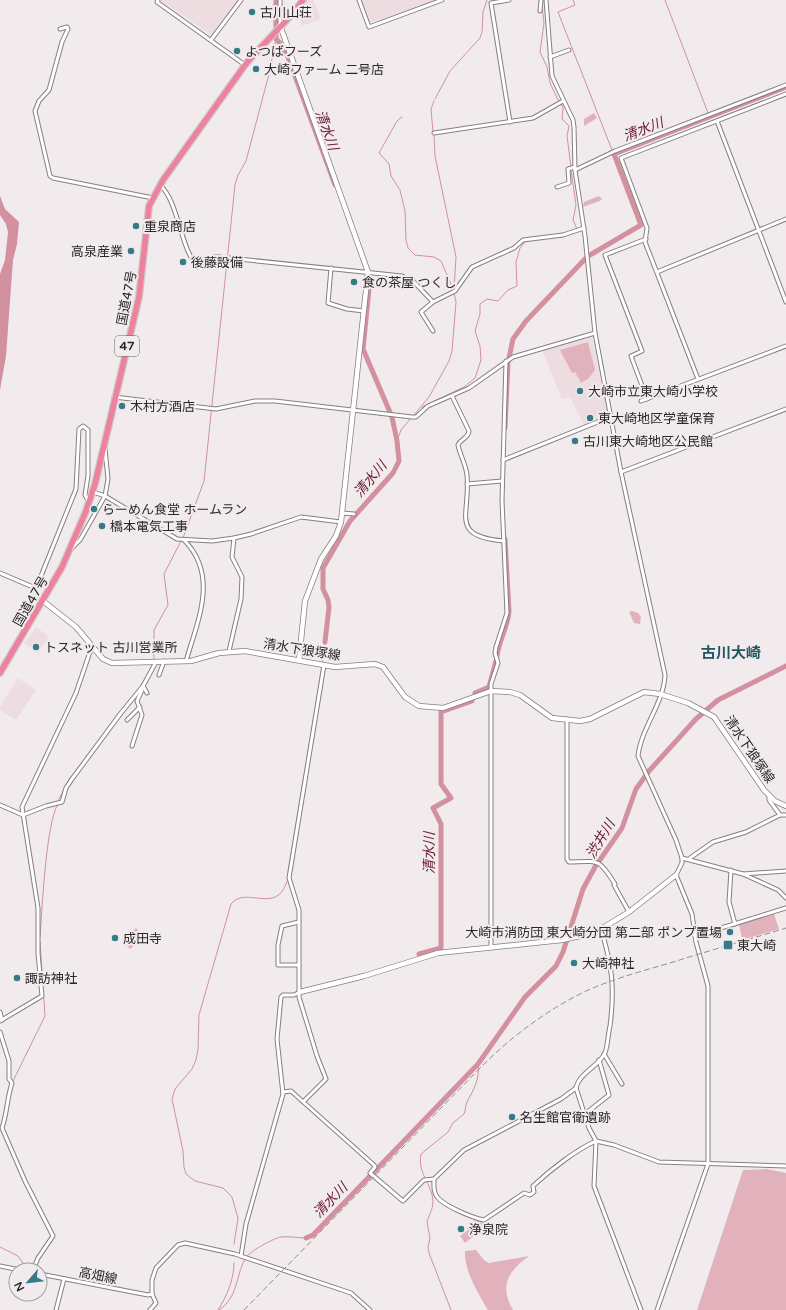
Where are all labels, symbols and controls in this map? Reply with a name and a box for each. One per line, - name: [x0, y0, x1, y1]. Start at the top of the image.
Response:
- place label: 古川山荘: [260, 5, 312, 21]
- marker: 古川山荘: [247, 7, 257, 17]
- place label: よつばフーズ: [245, 44, 322, 60]
- marker: よつばフーズ: [232, 46, 242, 56]
- place label: 大崎ファーム 二号店: [264, 62, 384, 78]
- marker: 大崎ファーム 二号店: [251, 64, 261, 74]
- water label: 清水川: [311, 108, 342, 155]
- water label: 清水川: [621, 113, 668, 145]
- place label: 重泉商店: [144, 219, 196, 235]
- marker: 重泉商店: [131, 221, 141, 231]
- place label: 高泉産業: [71, 244, 123, 260]
- marker: 高泉産業: [126, 246, 136, 256]
- place label: 後藤設備: [191, 255, 243, 271]
- marker: 後藤設備: [178, 257, 188, 267]
- street label: 国道47号: [114, 270, 140, 327]
- place label: 食の茶屋 つくし: [362, 275, 456, 291]
- marker: 食の茶屋 つくし: [349, 277, 359, 287]
- road number: 47: [115, 336, 139, 356]
- place label: 大崎市立東大崎小学校: [588, 384, 718, 400]
- marker: 大崎市立東大崎小学校: [575, 386, 585, 396]
- place label: 木村方酒店: [130, 399, 195, 415]
- marker: 木村方酒店: [117, 401, 127, 411]
- place label: 東大崎地区学童保育: [598, 411, 715, 427]
- marker: 東大崎地区学童保育: [585, 413, 595, 423]
- place label: 古川東大崎地区公民館: [583, 434, 713, 450]
- marker: 古川東大崎地区公民館: [570, 436, 580, 446]
- water label: 清水川: [350, 456, 392, 501]
- place label: らーめん食堂 ホームラン: [102, 502, 247, 518]
- marker: らーめん食堂 ホームラン: [89, 504, 99, 514]
- place label: 橋本電気工事: [110, 519, 188, 535]
- marker: 橋本電気工事: [97, 521, 107, 531]
- street label: 国道47号: [10, 574, 52, 629]
- street label: 清水下狼塚線: [262, 636, 342, 664]
- place label: トスネット 古川営業所: [44, 640, 177, 656]
- marker: トスネット 古川営業所: [31, 642, 41, 652]
- district label: 古川大崎: [701, 644, 761, 662]
- street label: 清水下狼塚線: [721, 713, 778, 786]
- water label: 渋井川: [582, 815, 620, 862]
- water label: 清水川: [421, 830, 438, 874]
- place label: 大崎市消防団 東大崎分団 第二部 ポンプ置場: [465, 925, 722, 941]
- marker: 大崎市消防団 東大崎分団 第二部 ポンプ置場: [725, 927, 735, 937]
- place label: 成田寺: [123, 931, 162, 947]
- marker: 成田寺: [110, 933, 120, 943]
- place label: 東大崎: [737, 938, 776, 954]
- marker: 東大崎: [722, 939, 734, 951]
- place label: 大崎神社: [582, 956, 634, 972]
- marker: 大崎神社: [569, 958, 579, 968]
- place label: 諏訪神社: [25, 971, 77, 987]
- marker: 諏訪神社: [12, 973, 22, 983]
- place label: 名生館官衛遺跡: [520, 1110, 611, 1126]
- marker: 名生館官衛遺跡: [507, 1112, 517, 1122]
- water label: 清水川: [310, 1178, 352, 1221]
- place label: 浄泉院: [469, 1222, 508, 1238]
- marker: 浄泉院: [456, 1224, 466, 1234]
- north arrow: [8, 1262, 48, 1302]
- street label: 高畑線: [77, 1264, 118, 1288]
- text: N: [12, 1280, 27, 1293]

